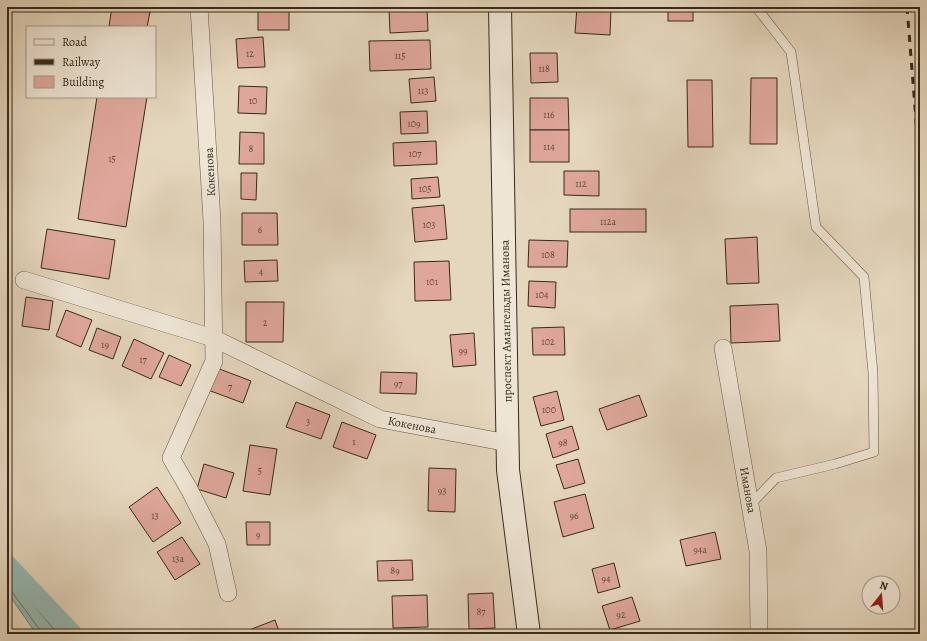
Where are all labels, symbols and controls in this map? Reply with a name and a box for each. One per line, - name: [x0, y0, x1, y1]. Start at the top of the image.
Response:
- legend: [26, 26, 156, 98]
- text: Road: [62, 34, 88, 50]
- house number: 12: [246, 47, 254, 60]
- house number: 115: [394, 49, 406, 62]
- text: Railway: [62, 54, 101, 70]
- house number: 118: [538, 62, 550, 75]
- text: Building: [62, 74, 104, 90]
- house number: 113: [418, 84, 429, 97]
- house number: 10: [249, 94, 257, 107]
- house number: 116: [543, 108, 555, 121]
- house number: 109: [407, 117, 421, 130]
- house number: 114: [543, 140, 555, 153]
- house number: 8: [249, 142, 254, 155]
- street label: Кокенова: [201, 147, 219, 197]
- house number: 107: [409, 147, 422, 160]
- house number: 15: [108, 152, 116, 165]
- house number: 112: [575, 177, 587, 190]
- house number: 105: [418, 182, 432, 195]
- house number: 112а: [600, 215, 616, 228]
- house number: 103: [423, 218, 435, 231]
- house number: 6: [258, 223, 263, 236]
- street label: проспект Амангельды Иманова: [497, 239, 515, 402]
- house number: 108: [541, 248, 555, 261]
- house number: 4: [259, 265, 264, 278]
- house number: 101: [426, 275, 439, 288]
- house number: 104: [535, 288, 549, 301]
- house number: 2: [263, 316, 268, 329]
- house number: 102: [541, 335, 555, 348]
- house number: 19: [101, 338, 109, 351]
- house number: 99: [458, 344, 468, 357]
- house number: 17: [139, 353, 148, 366]
- house number: 97: [394, 377, 403, 390]
- house number: 7: [228, 380, 233, 393]
- house number: 100: [542, 403, 556, 416]
- street label: Кокенова: [386, 412, 438, 438]
- house number: 3: [306, 415, 310, 428]
- house number: 1: [352, 435, 356, 448]
- house number: 98: [558, 436, 568, 449]
- house number: 5: [258, 464, 262, 477]
- street label: Иманова: [736, 466, 760, 515]
- house number: 93: [438, 484, 446, 497]
- house number: 13: [151, 509, 159, 522]
- house number: 96: [569, 509, 579, 522]
- house number: 9: [256, 528, 261, 541]
- house number: 94а: [693, 543, 707, 556]
- house number: 13а: [172, 552, 184, 565]
- house number: 89: [390, 564, 400, 577]
- house number: 94: [601, 572, 611, 585]
- north arrow: [861, 575, 901, 615]
- text: N: [878, 578, 890, 594]
- house number: 87: [476, 605, 486, 618]
- house number: 92: [616, 608, 626, 621]

